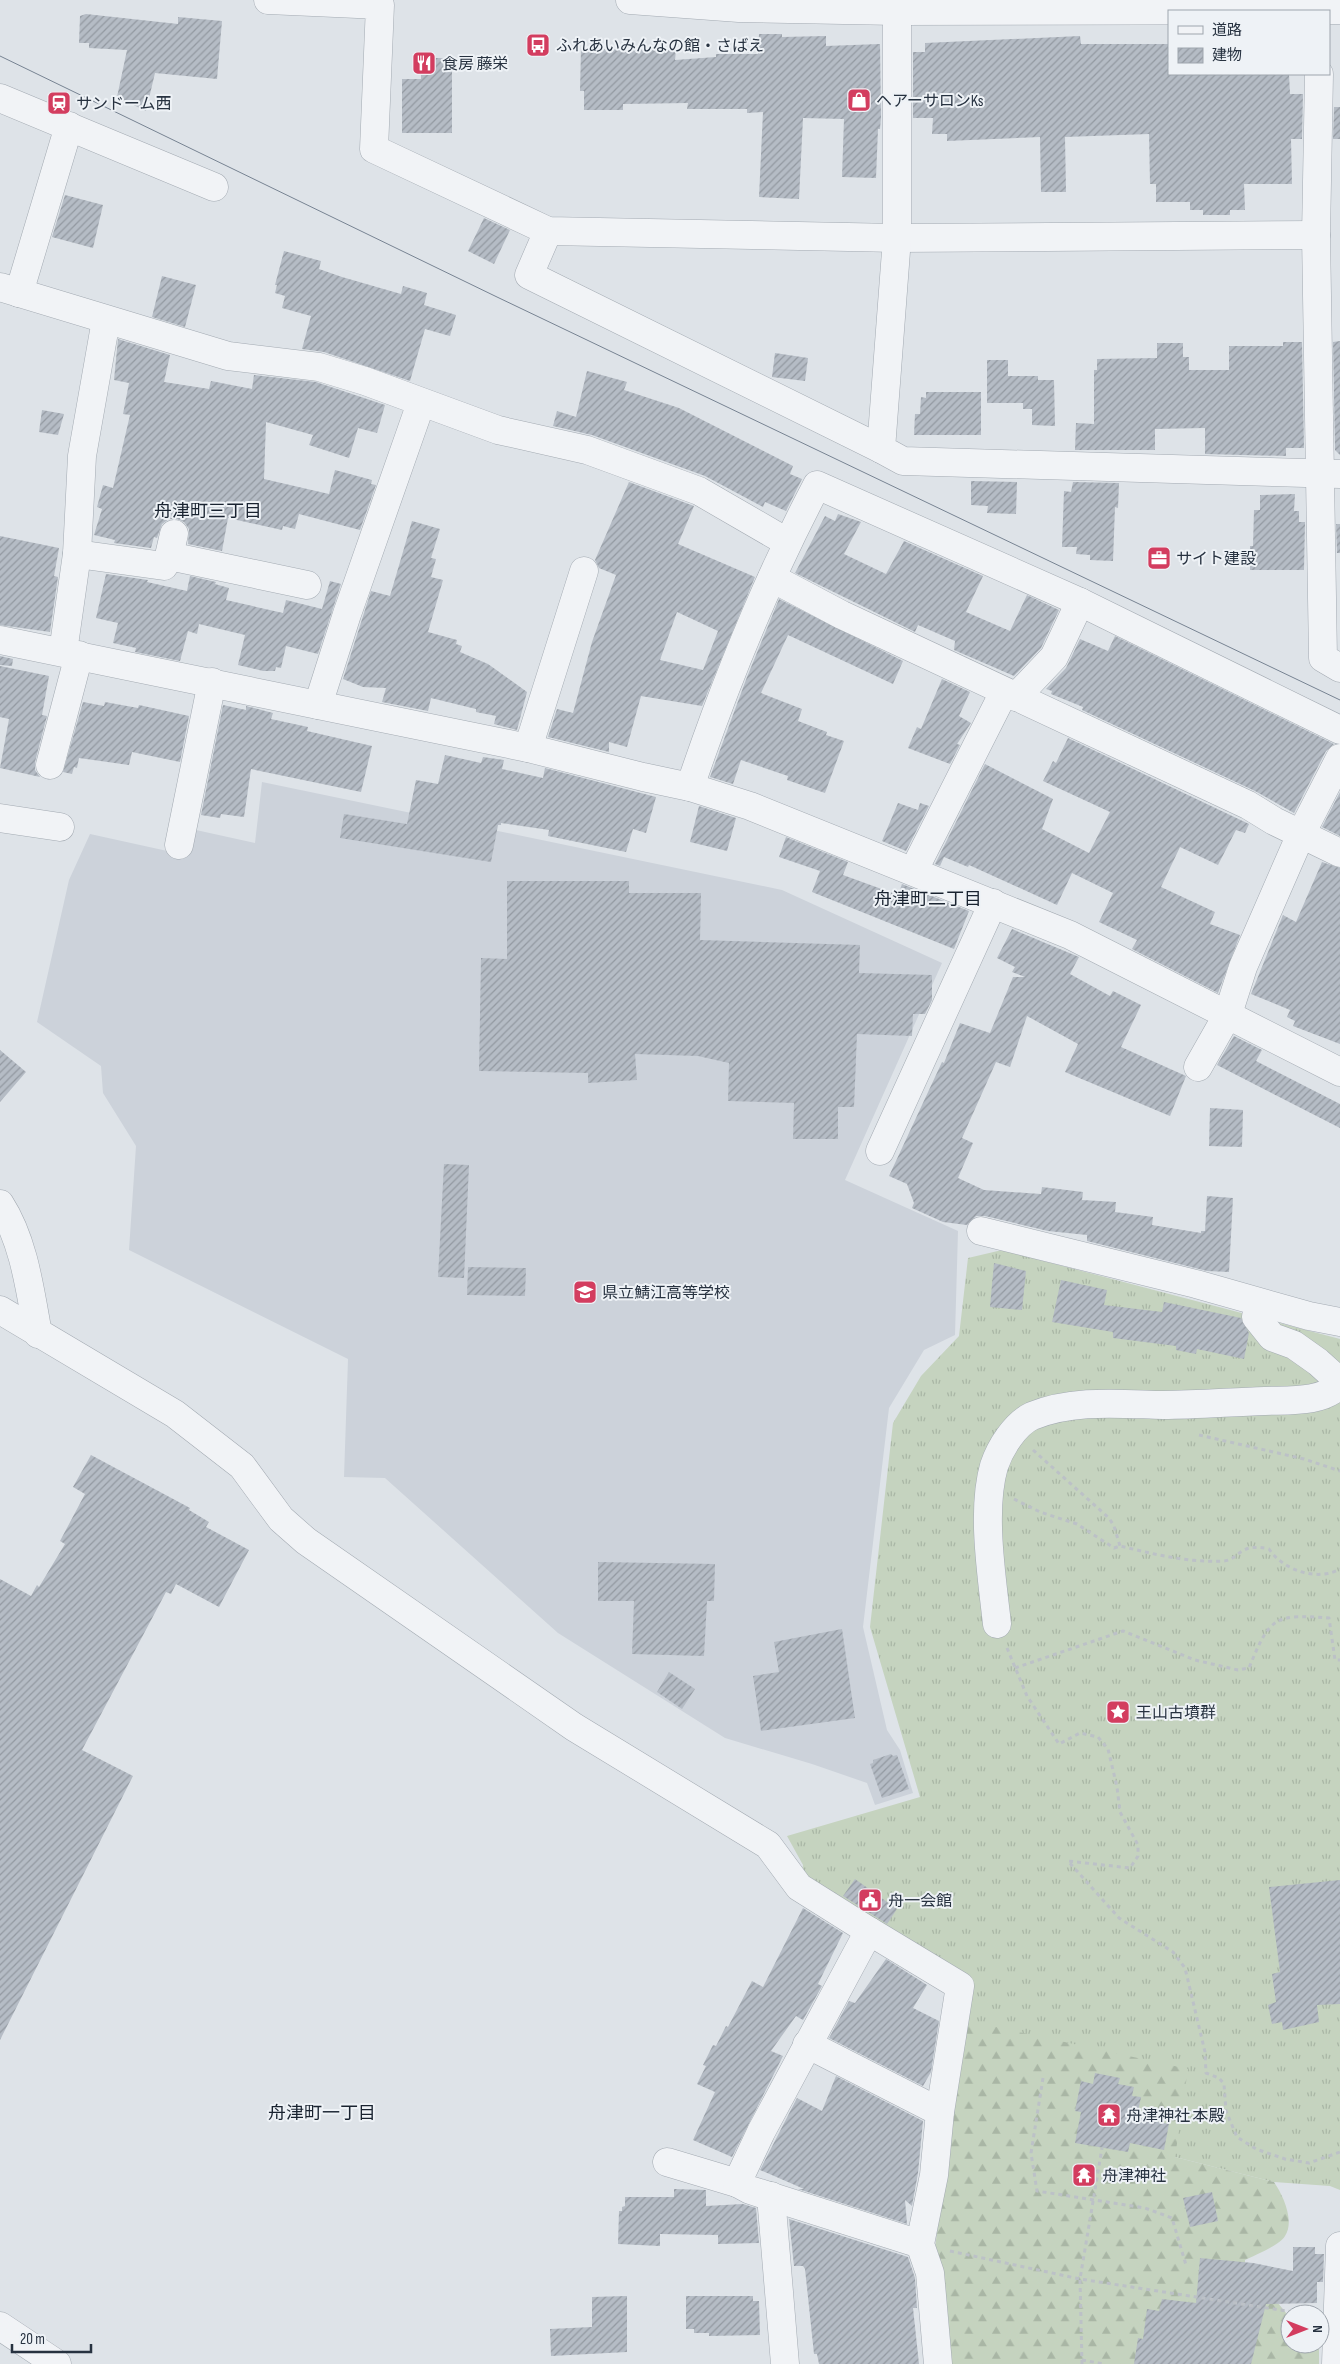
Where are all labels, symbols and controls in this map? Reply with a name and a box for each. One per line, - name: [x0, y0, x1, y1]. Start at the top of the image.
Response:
- legend: [1168, 10, 1330, 75]
- text: 道路: [1212, 21, 1242, 40]
- bus stop icon: ふれあいみんなの館・さばえ: [525, 32, 551, 58]
- place label: ふれあいみんなの館・さばえ: [556, 37, 764, 56]
- text: 建物: [1212, 46, 1242, 65]
- restaurant icon: 食房 藤栄: [411, 50, 437, 76]
- place label: 食房 藤栄: [442, 55, 509, 74]
- shop icon: ヘアーサロンKs: [846, 87, 872, 113]
- station icon: サンドーム西: [46, 90, 72, 116]
- place label: ヘアーサロンKs: [876, 92, 984, 111]
- place label: サンドーム西: [76, 95, 172, 114]
- district label: 舟津町三丁目: [154, 501, 262, 522]
- office icon: サイト建設: [1146, 545, 1172, 571]
- place label: サイト建設: [1176, 550, 1256, 569]
- district label: 舟津町二丁目: [874, 889, 982, 910]
- school or university icon: 県立鯖江高等学校: [572, 1279, 598, 1305]
- place label: 県立鯖江高等学校: [602, 1284, 730, 1303]
- place icon: 王山古墳群: [1105, 1699, 1131, 1725]
- place label: 王山古墳群: [1136, 1704, 1216, 1723]
- public building icon: 舟一会館: [857, 1887, 883, 1913]
- place label: 舟一会館: [888, 1892, 952, 1911]
- temple icon: 舟津神社 本殿: [1096, 2102, 1122, 2128]
- district label: 舟津町一丁目: [268, 2103, 376, 2124]
- place label: 舟津神社 本殿: [1126, 2107, 1225, 2126]
- temple icon: 舟津神社: [1071, 2162, 1097, 2188]
- place label: 舟津神社: [1102, 2167, 1166, 2186]
- north arrow: [1280, 2304, 1330, 2354]
- scale bar: [12, 2322, 91, 2354]
- text: N: [1309, 2325, 1326, 2333]
- text: 20 m: [20, 2330, 45, 2349]

